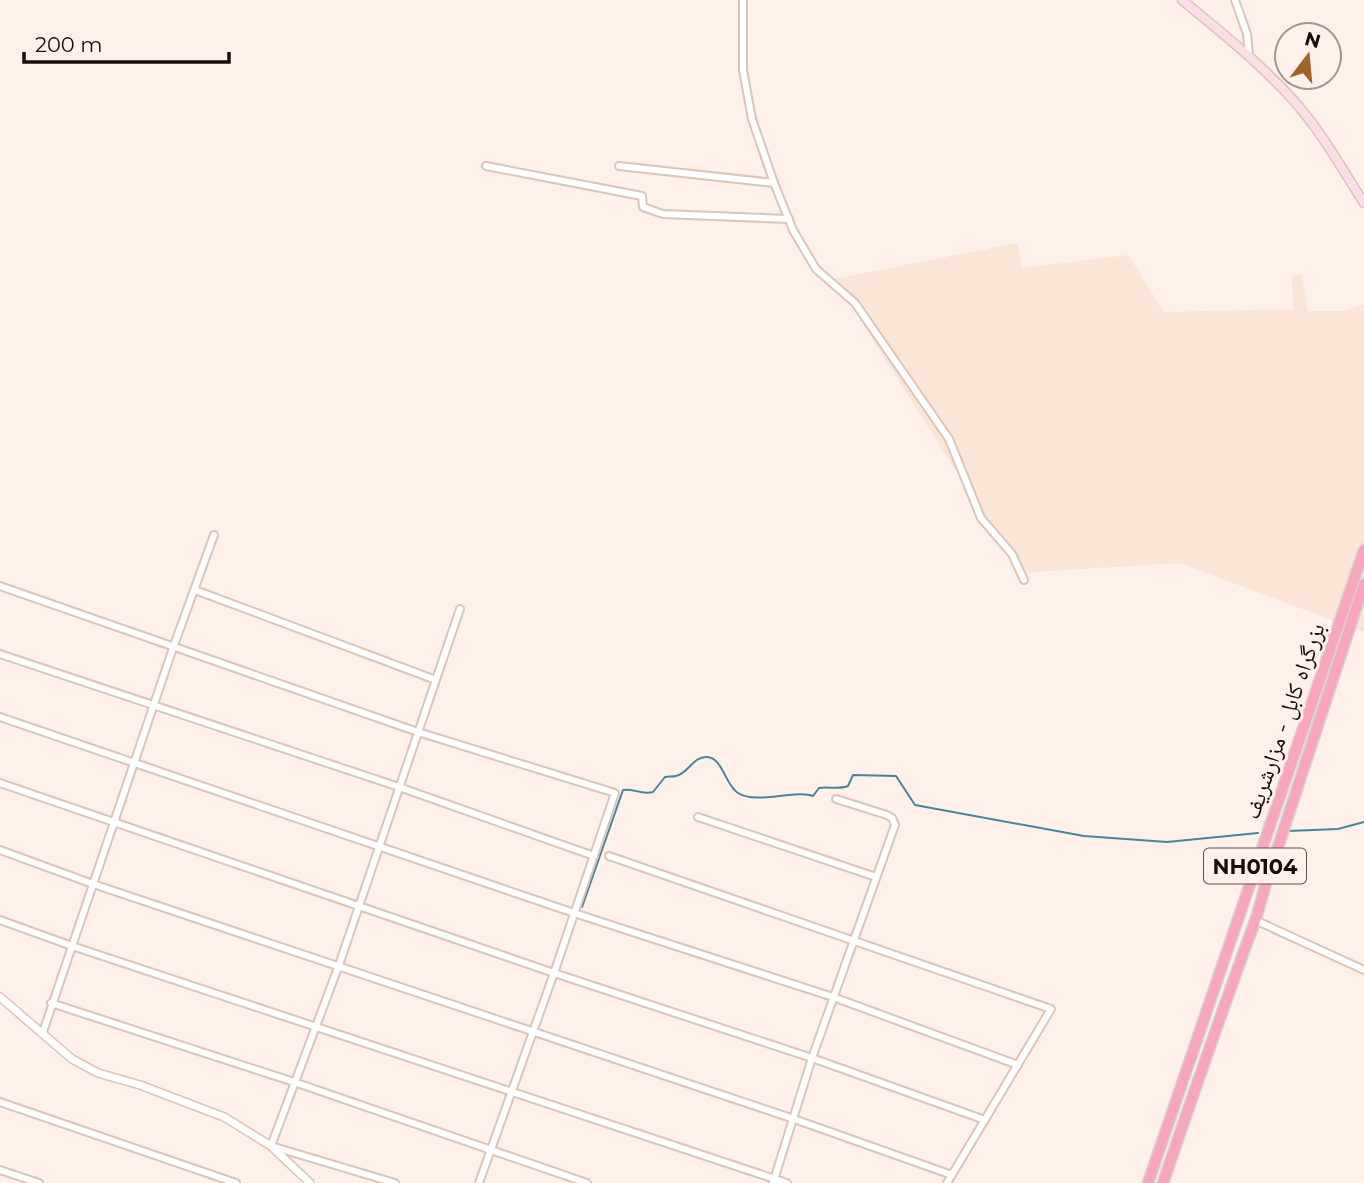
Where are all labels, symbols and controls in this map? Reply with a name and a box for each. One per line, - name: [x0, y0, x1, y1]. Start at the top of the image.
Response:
- scale bar: [24, 21, 229, 65]
- north arrow: [1273, 21, 1343, 91]
- text: N: [1302, 27, 1323, 53]
- text: 200 m: [35, 32, 102, 57]
- street label: بزرگراه کابل - مزارشریف: [1237, 619, 1331, 823]
- road number: NH0104: [1204, 848, 1306, 884]

